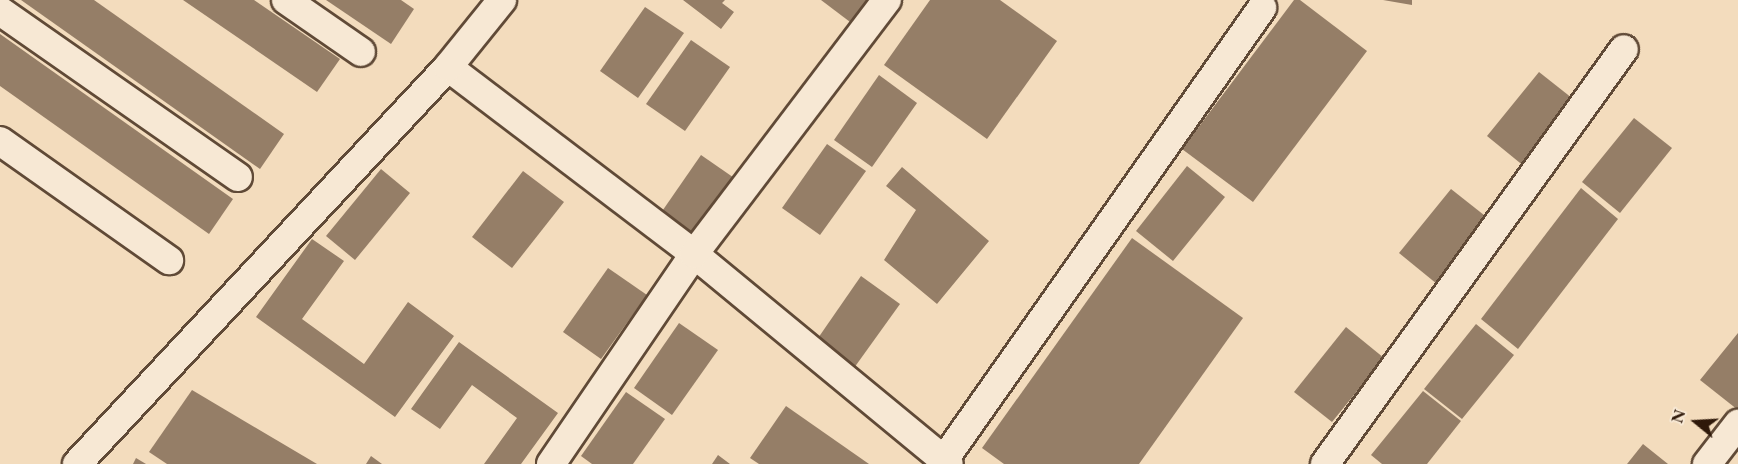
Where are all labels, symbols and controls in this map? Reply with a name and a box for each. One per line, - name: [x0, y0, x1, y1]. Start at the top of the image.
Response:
- north arrow: [1666, 392, 1726, 452]
- text: N: [1666, 407, 1690, 426]

